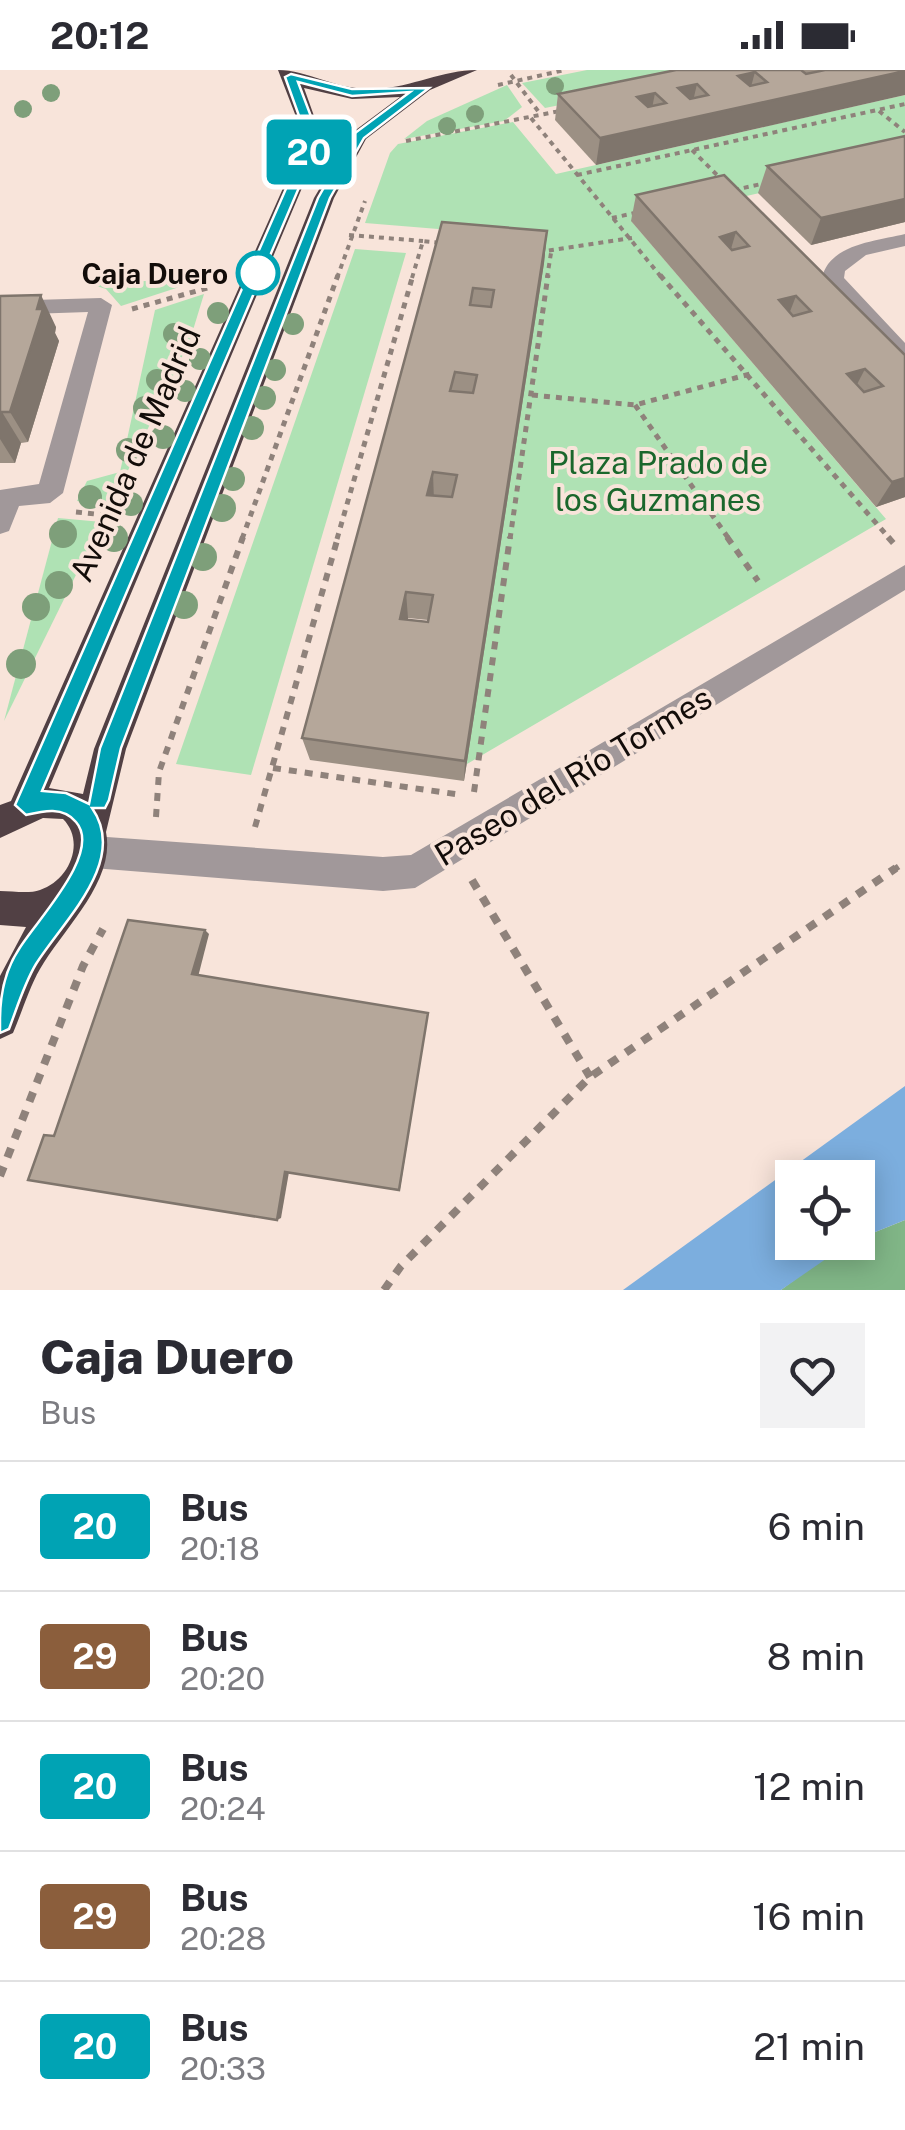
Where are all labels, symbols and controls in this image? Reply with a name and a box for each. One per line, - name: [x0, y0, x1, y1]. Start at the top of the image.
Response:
- text: 20:12: [50, 13, 149, 58]
- line badge: 20: [264, 119, 354, 184]
- text: 20: [287, 132, 331, 173]
- marker: Caja Duero: [237, 252, 279, 294]
- place label: Caja Duero: [82, 257, 228, 290]
- street label: Avenida de Madrid: [62, 321, 208, 587]
- park label: Plaza Prado de los Guzmanes: [548, 444, 768, 518]
- street label: Paseo del Río Tormes: [428, 679, 718, 873]
- map controls: [775, 1160, 875, 1260]
- button: locate: [775, 1160, 875, 1260]
- button: heart: [760, 1323, 865, 1428]
- text: Caja Duero: [40, 1328, 294, 1385]
- text: Bus: [40, 1394, 96, 1431]
- text: Bus: [180, 1485, 249, 1530]
- text: 6 min: [768, 1504, 865, 1549]
- text: 20: [73, 1506, 117, 1547]
- text: 20:18: [180, 1530, 260, 1567]
- text: Bus: [180, 1615, 249, 1660]
- text: 8 min: [767, 1634, 865, 1679]
- text: 29: [72, 1636, 118, 1677]
- text: 20:20: [180, 1660, 265, 1697]
- text: Bus: [180, 1745, 249, 1790]
- text: 12 min: [753, 1764, 865, 1809]
- text: 20: [73, 1766, 117, 1807]
- text: 20:24: [180, 1790, 266, 1827]
- text: Bus: [180, 1875, 249, 1920]
- text: 16 min: [752, 1894, 865, 1939]
- text: 29: [72, 1896, 118, 1937]
- text: 20:28: [180, 1920, 266, 1957]
- text: Bus: [180, 2005, 249, 2050]
- text: 21 min: [753, 2024, 865, 2069]
- text: 20: [73, 2026, 117, 2067]
- text: 20:33: [180, 2050, 266, 2087]

